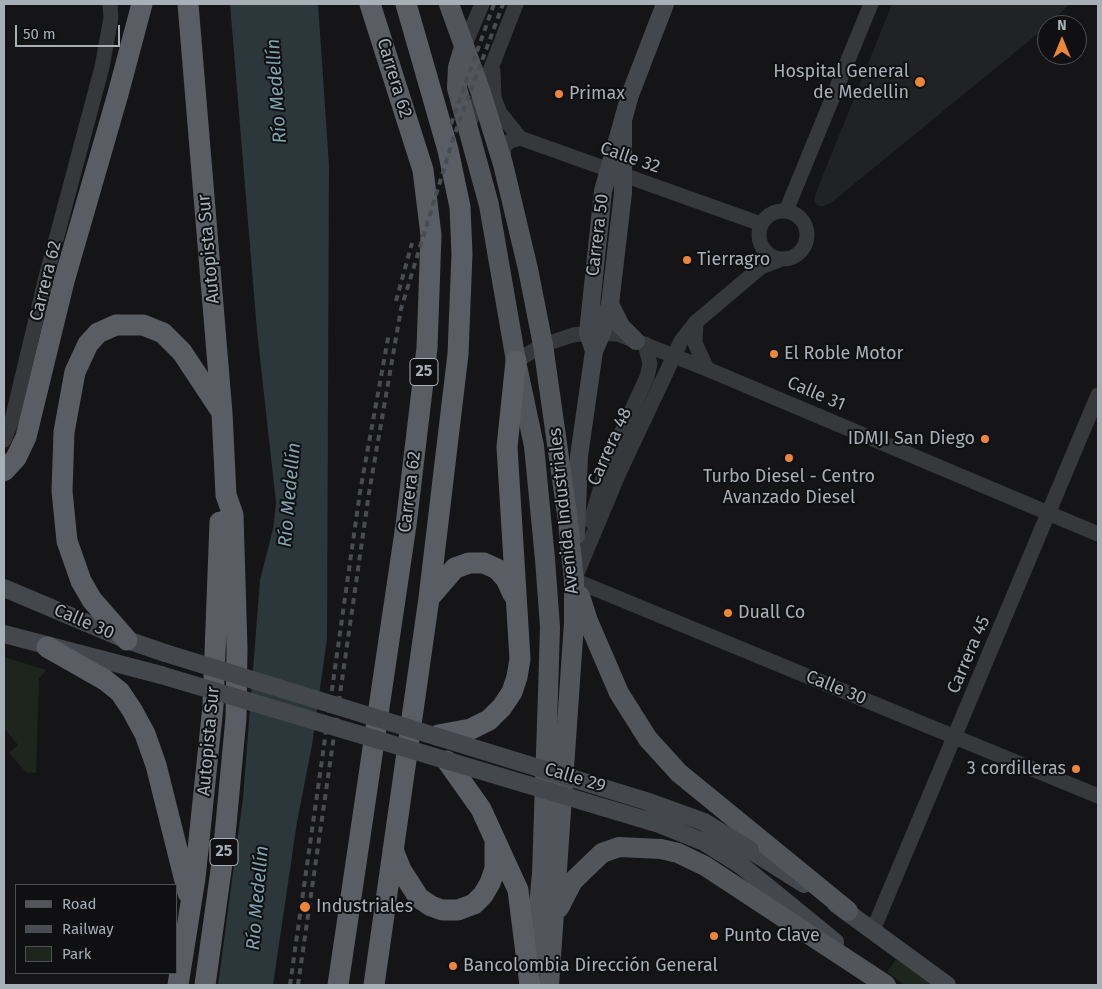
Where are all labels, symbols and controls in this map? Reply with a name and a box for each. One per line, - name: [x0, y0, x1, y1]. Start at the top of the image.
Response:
- scale bar: [18, 15, 122, 47]
- north arrow: [1037, 15, 1087, 65]
- text: N: [1057, 17, 1067, 34]
- text: 50 m: [23, 25, 56, 43]
- street label: Carrera 62: [372, 36, 416, 120]
- water label: Río Medellín: [262, 38, 292, 144]
- place label: Hospital General de Medellin: [773, 61, 909, 104]
- marker: Hospital General de Medellin: [913, 75, 927, 89]
- place label: Primax: [569, 83, 625, 105]
- marker: Primax: [553, 88, 565, 100]
- street label: Calle 32: [597, 138, 663, 178]
- street label: Autopista Sur: [193, 193, 225, 305]
- street label: Carrera 50: [582, 193, 614, 277]
- street label: Carrera 62: [26, 239, 66, 323]
- place label: Tierragro: [697, 249, 770, 271]
- marker: Tierragro: [681, 254, 693, 266]
- place label: El Roble Motor: [784, 343, 903, 365]
- marker: El Roble Motor: [768, 348, 780, 360]
- road number: 25: [410, 358, 438, 386]
- street label: Calle 31: [784, 372, 848, 416]
- street label: Carrera 48: [583, 405, 637, 489]
- street label: Avenida Industriales: [545, 427, 583, 595]
- place label: IDMJI San Diego: [848, 428, 975, 450]
- marker: IDMJI San Diego: [979, 433, 991, 445]
- water label: Río Medellín: [274, 442, 306, 548]
- street label: Carrera 62: [394, 450, 426, 534]
- marker: Turbo Diesel - Centro Avanzado Diesel: [783, 452, 795, 464]
- place label: Turbo Diesel - Centro Avanzado Diesel: [703, 466, 875, 508]
- street label: Calle 30: [51, 600, 117, 644]
- place label: Duall Co: [738, 602, 805, 624]
- marker: Duall Co: [722, 607, 734, 619]
- street label: Carrera 45: [943, 613, 995, 697]
- street label: Calle 30: [802, 666, 870, 710]
- street label: Autopista Sur: [193, 685, 225, 797]
- place label: 3 cordilleras: [967, 758, 1066, 780]
- street label: Calle 29: [542, 759, 608, 797]
- marker: 3 cordilleras: [1070, 763, 1082, 775]
- road number: 25: [210, 839, 238, 866]
- water label: Río Medellín: [242, 845, 274, 951]
- legend: [15, 884, 178, 974]
- text: Road: [62, 895, 97, 913]
- place label: Industriales: [316, 896, 413, 918]
- marker: Industriales: [298, 900, 312, 914]
- text: Railway: [62, 920, 114, 938]
- place label: Punto Clave: [724, 925, 820, 947]
- marker: Punto Clave: [708, 930, 720, 942]
- text: Park: [62, 945, 92, 963]
- place label: Bancolombia Dirección General: [463, 955, 718, 977]
- marker: Bancolombia Dirección General: [447, 960, 459, 972]

